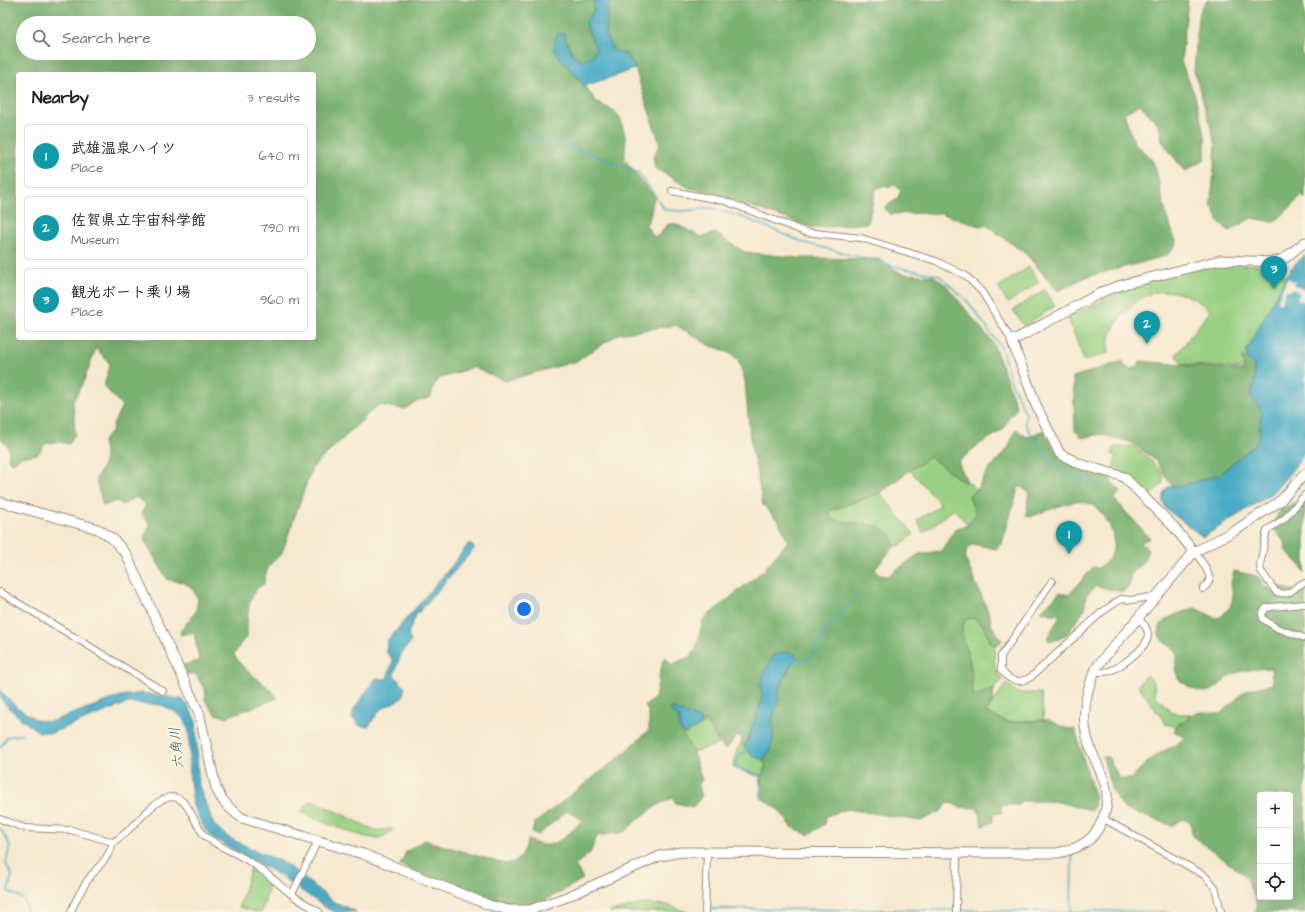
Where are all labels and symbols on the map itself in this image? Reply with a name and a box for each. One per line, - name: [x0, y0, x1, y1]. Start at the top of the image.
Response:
- pin: 3: [1261, 256, 1287, 289]
- pin: 2: [1134, 311, 1160, 344]
- pin: 1: [1056, 521, 1082, 554]
- your location: [514, 599, 534, 619]
- water label: 六角川: [165, 726, 189, 770]

